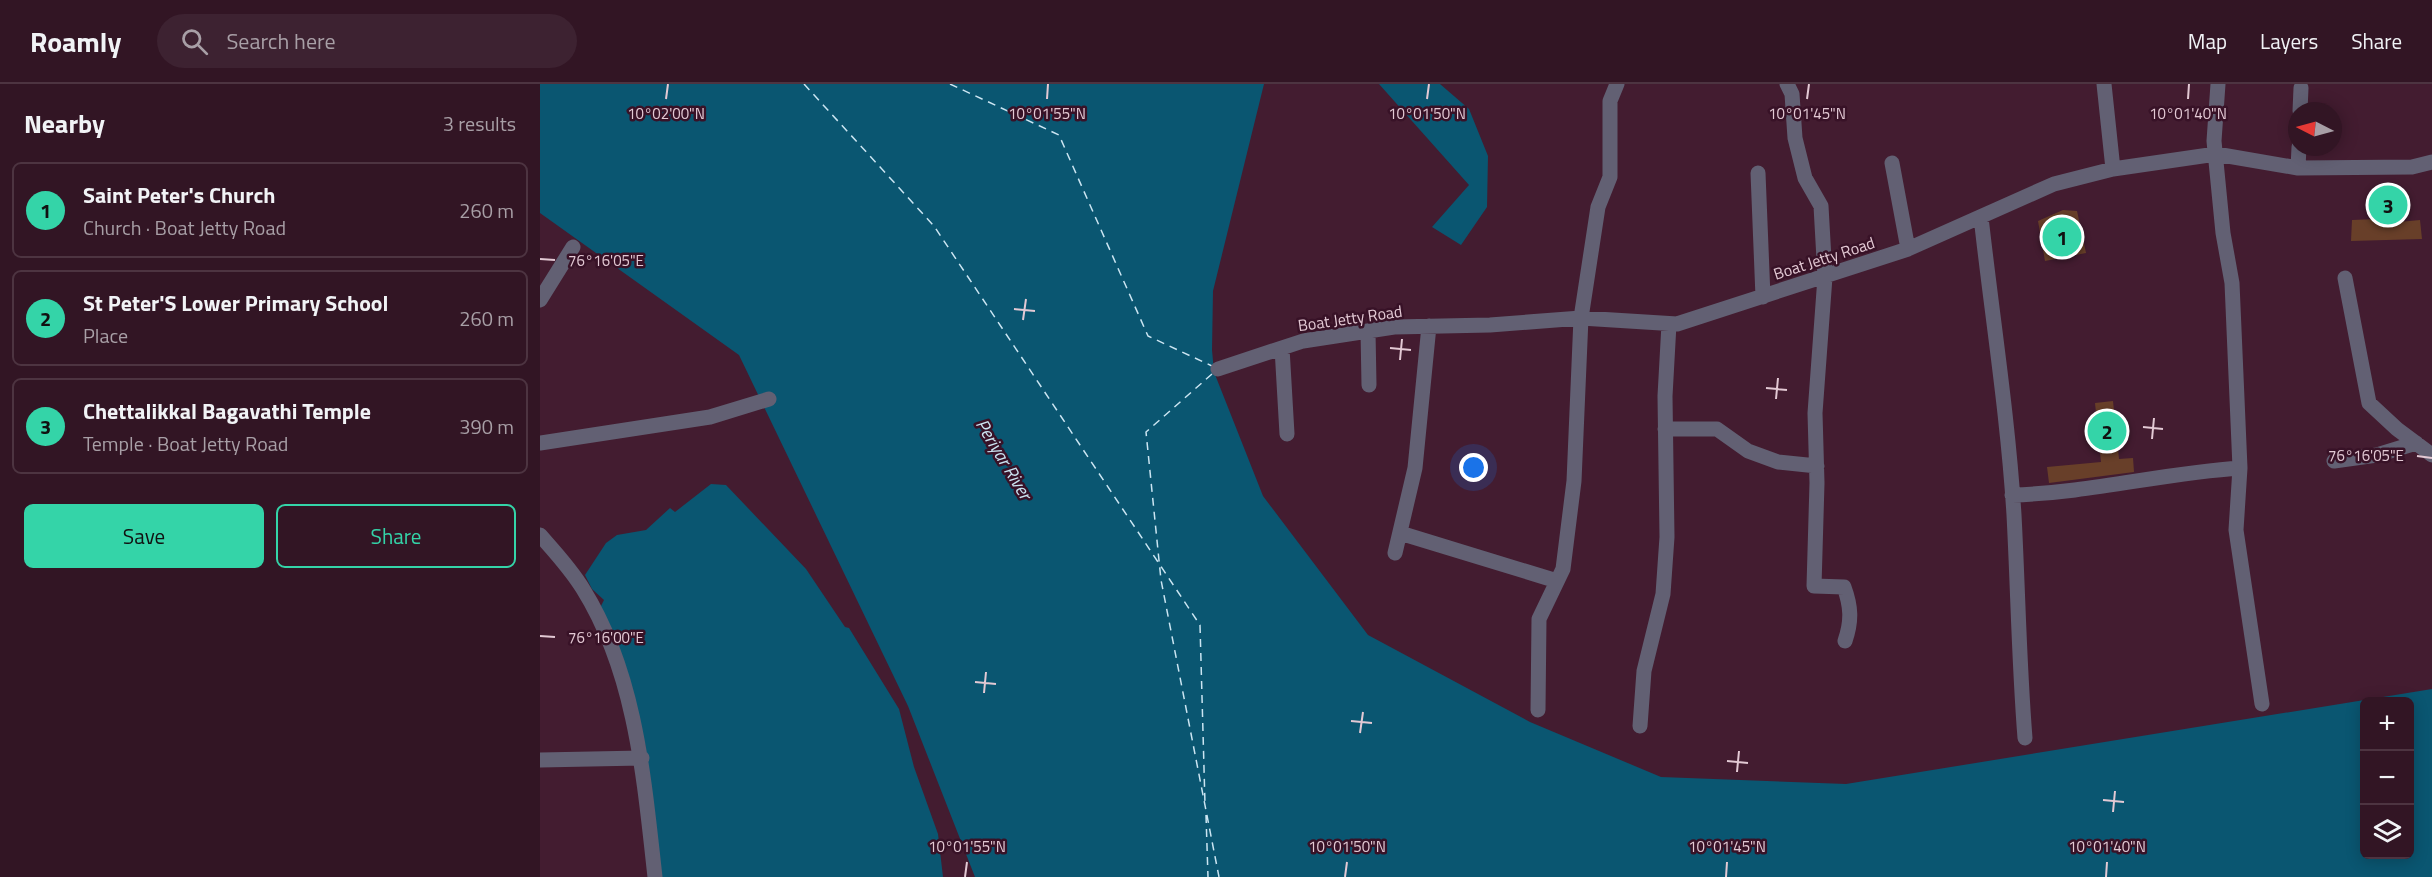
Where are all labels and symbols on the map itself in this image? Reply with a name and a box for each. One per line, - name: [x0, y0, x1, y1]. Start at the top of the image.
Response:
- text: 10°02'00"N: [627, 102, 705, 125]
- text: 10°01'55"N: [1008, 102, 1086, 125]
- text: 10°01'50"N: [1388, 102, 1466, 125]
- text: 10°01'45"N: [1768, 102, 1846, 125]
- text: 10°01'40"N: [2149, 102, 2227, 125]
- north arrow: [2288, 102, 2342, 156]
- pin: 3: [2368, 182, 2408, 228]
- pin: 1: [2042, 214, 2081, 260]
- street label: Boat Jetty Road: [1770, 230, 1878, 286]
- text: 76°16'05"E: [568, 249, 644, 272]
- street label: Boat Jetty Road: [1296, 299, 1404, 337]
- pin: 2: [2088, 408, 2126, 454]
- water label: Periyar River: [969, 413, 1040, 506]
- text: 76°16'05"E: [2328, 444, 2404, 467]
- your location: [1459, 453, 1488, 482]
- text: 76°16'00"E: [568, 626, 644, 649]
- text: 10°01'55"N: [928, 835, 1006, 858]
- text: 10°01'50"N: [1308, 835, 1386, 858]
- text: 10°01'45"N: [1688, 835, 1766, 858]
- text: 10°01'40"N: [2068, 835, 2146, 858]

